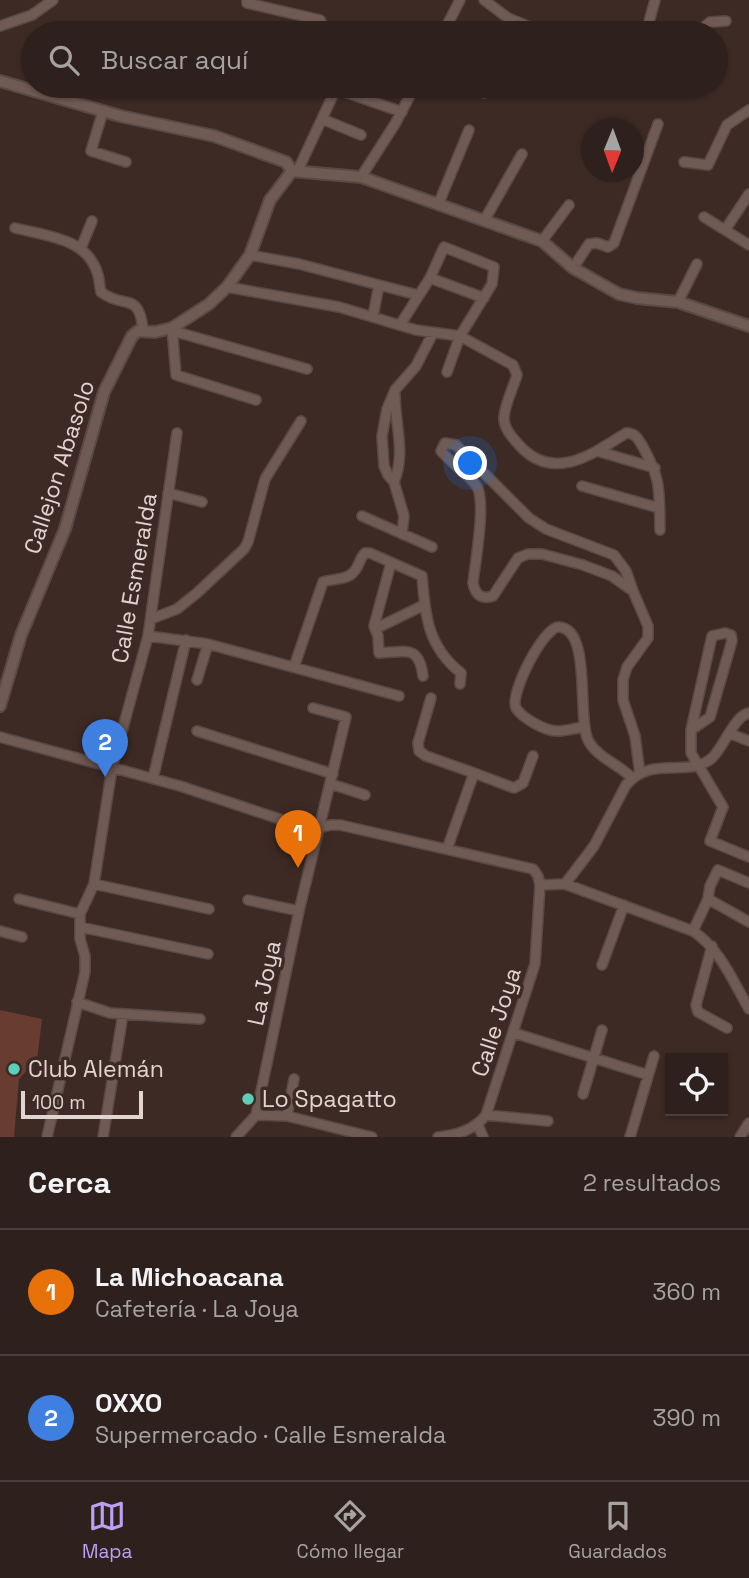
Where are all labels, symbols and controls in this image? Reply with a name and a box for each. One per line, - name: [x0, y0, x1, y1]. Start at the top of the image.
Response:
- search box: [21, 21, 728, 98]
- icon: search: [45, 41, 83, 79]
- text: Buscar aquí: [101, 43, 248, 77]
- north arrow: [581, 119, 644, 182]
- street label: Callejon Abasolo: [17, 376, 101, 558]
- your location: [453, 446, 487, 480]
- street label: Calle Esmeralda: [104, 490, 164, 666]
- pin: 2: [82, 719, 128, 777]
- pin: 1: [275, 810, 321, 868]
- street label: La Joya: [240, 938, 288, 1028]
- street label: Calle Joya: [464, 963, 528, 1081]
- map controls: [665, 1053, 728, 1116]
- button: locate: [665, 1053, 728, 1116]
- place label: Club Alemán: [28, 1054, 164, 1084]
- marker: Club Alemán: [6, 1061, 22, 1077]
- place label: Lo Spagatto: [262, 1084, 397, 1114]
- scale bar: [21, 1088, 144, 1120]
- text: 100 m: [32, 1090, 86, 1115]
- marker: Lo Spagatto: [240, 1091, 256, 1107]
- text: Cerca: [28, 1163, 111, 1202]
- text: 2 resultados: [583, 1168, 721, 1198]
- text: La Michoacana: [95, 1260, 284, 1294]
- text: 1: [46, 1277, 56, 1307]
- text: 360 m: [653, 1277, 721, 1307]
- text: Cafetería · La Joya: [95, 1294, 299, 1324]
- text: OXXO: [95, 1386, 162, 1420]
- text: 2: [44, 1403, 58, 1433]
- text: 390 m: [653, 1403, 721, 1433]
- text: Supermercado · Calle Esmeralda: [95, 1420, 446, 1450]
- tab: Mapa: [82, 1497, 133, 1564]
- tab: Cómo llegar: [296, 1497, 404, 1564]
- tab: Guardados: [568, 1497, 667, 1564]

